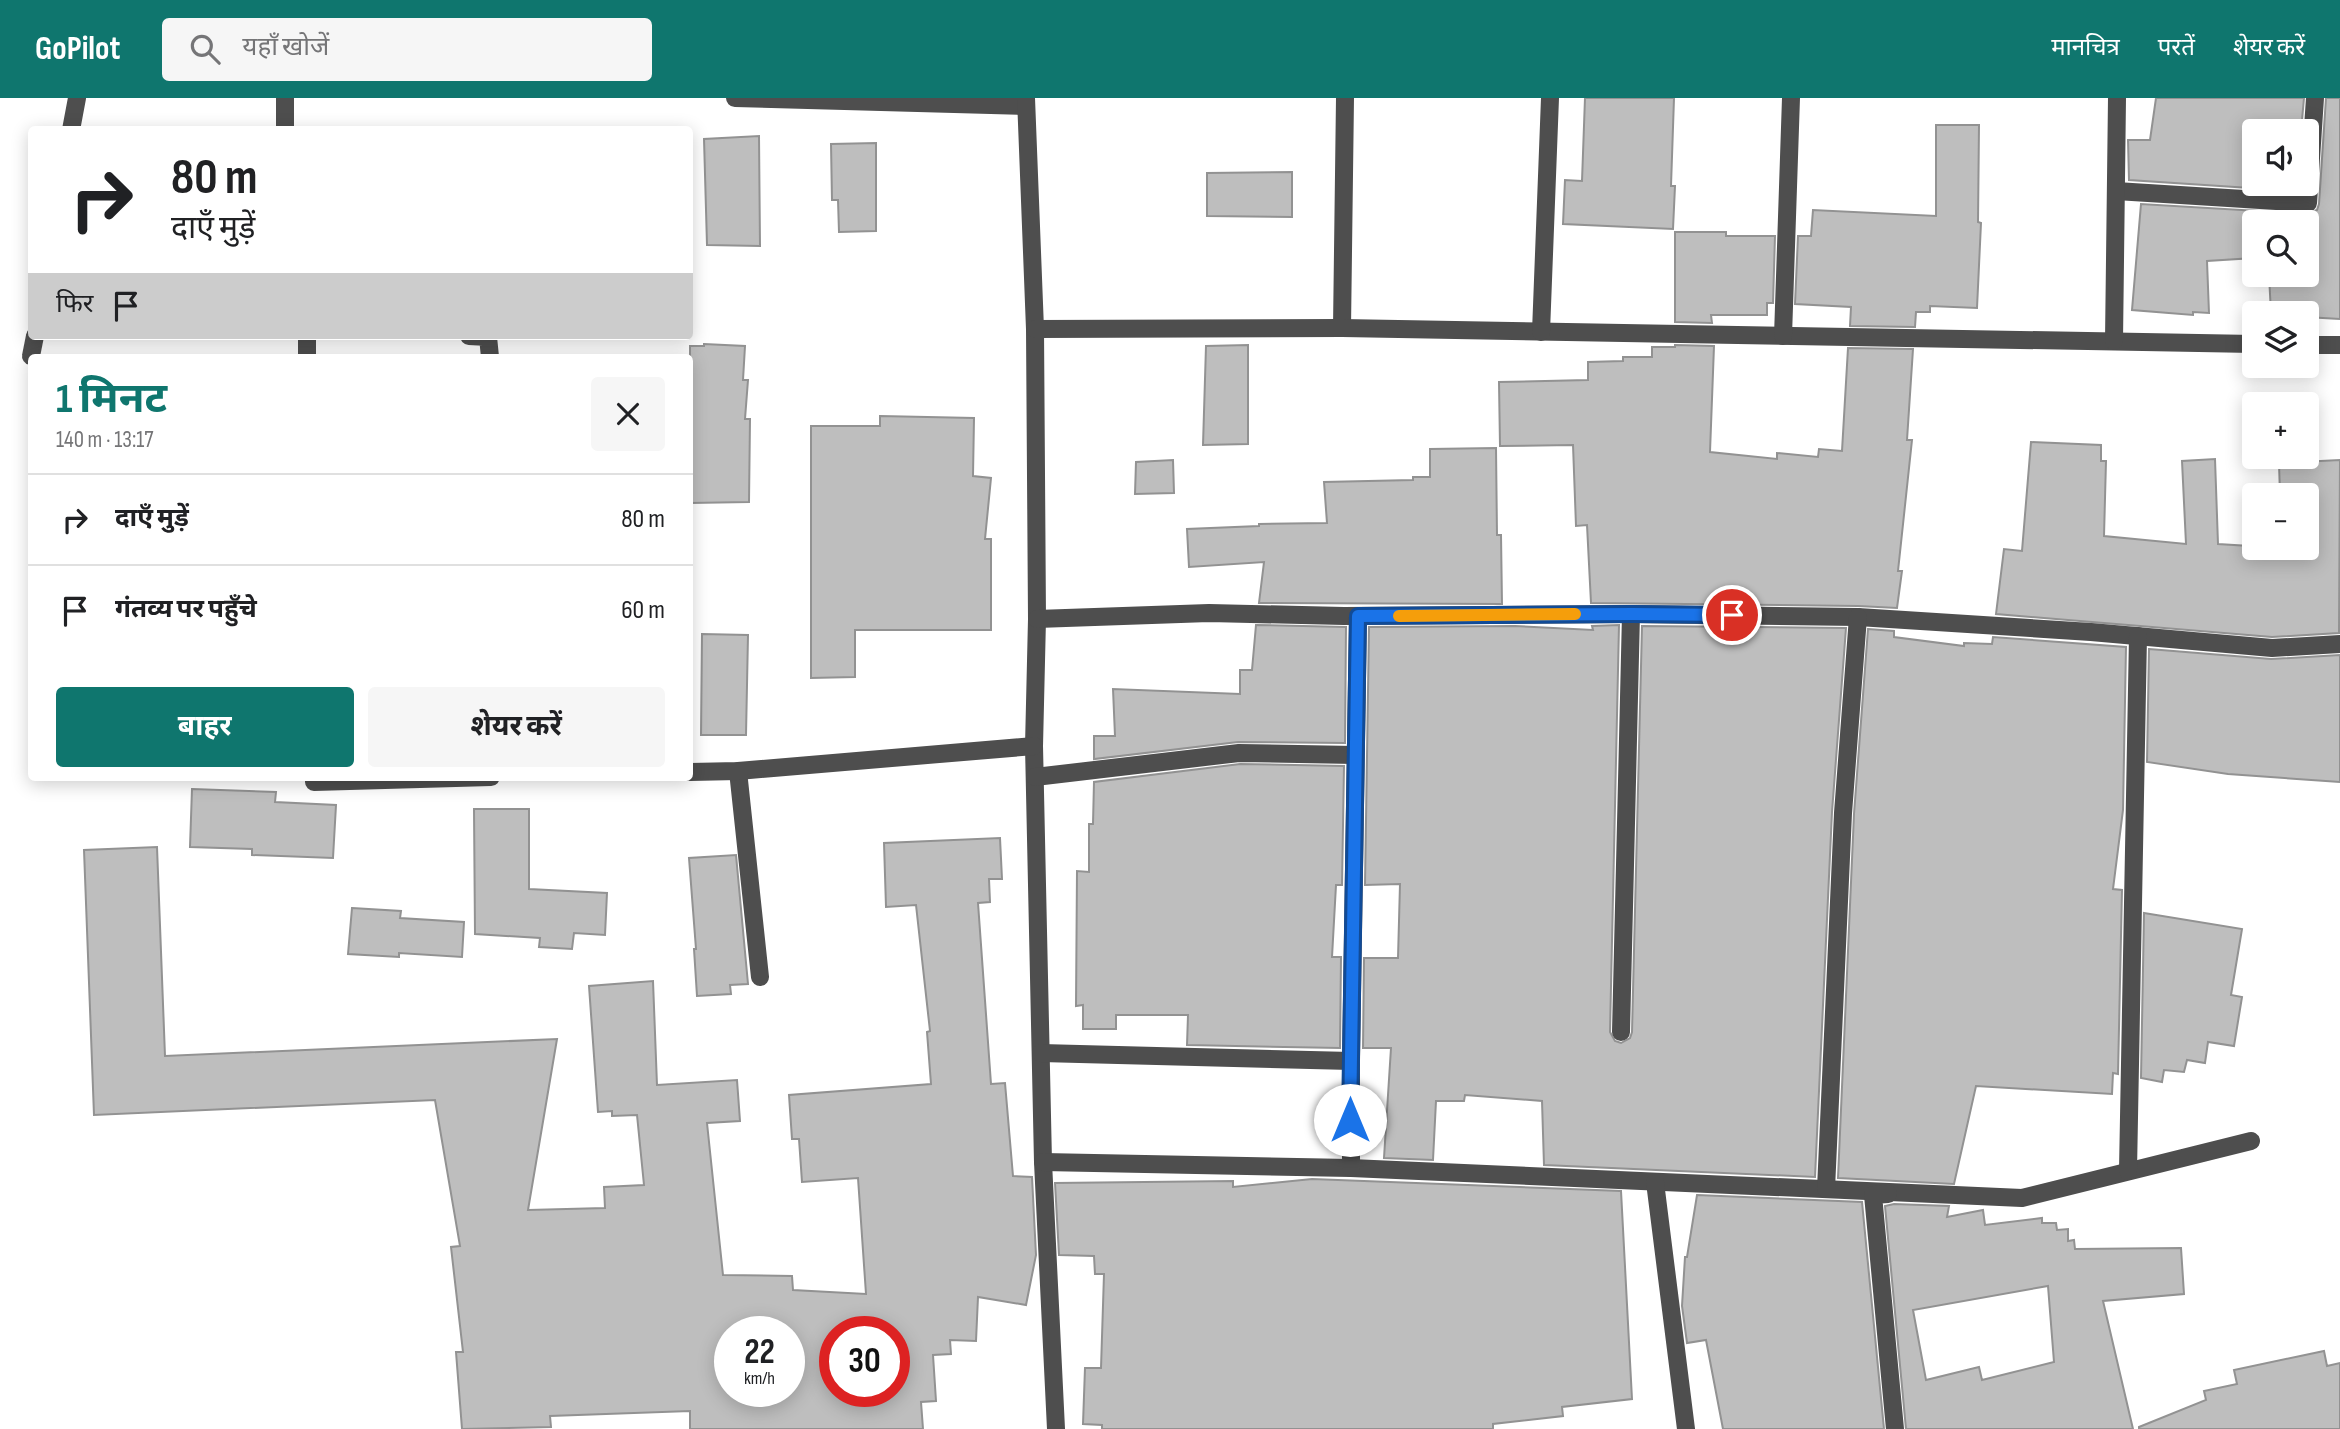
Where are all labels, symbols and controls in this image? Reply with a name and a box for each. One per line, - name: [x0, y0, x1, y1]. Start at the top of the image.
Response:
- search box: [162, 18, 652, 81]
- text: GoPilot: [35, 29, 120, 69]
- icon: search: [186, 30, 224, 68]
- text: यहाँ खोजें: [242, 32, 329, 63]
- text: मानचित्र: [2051, 33, 2120, 62]
- text: परतें: [2158, 33, 2195, 62]
- text: शेयर करें: [2233, 33, 2305, 62]
- map controls: [2242, 119, 2319, 560]
- button: sound: [2242, 119, 2319, 196]
- text: 80 m: [171, 149, 258, 208]
- icon: right: [56, 154, 147, 245]
- text: दाएँ मुड़ें: [171, 209, 255, 248]
- button: search: [2242, 210, 2319, 287]
- icon: arrive: [107, 287, 145, 325]
- text: फिर: [56, 289, 93, 320]
- button: layers: [2242, 301, 2319, 378]
- text: 1 मिनट: [56, 374, 167, 425]
- button: close: [591, 377, 665, 451]
- button: +: [2242, 392, 2319, 469]
- text: 140 m · 13:17: [56, 426, 153, 454]
- button: −: [2242, 483, 2319, 560]
- icon: right: [56, 501, 94, 539]
- text: दाएँ मुड़ें: [115, 503, 189, 534]
- text: 80 m: [621, 504, 665, 535]
- pin: [1702, 585, 1762, 645]
- icon: arrive: [56, 592, 94, 630]
- text: गंतव्य पर पहुँचे: [115, 594, 257, 625]
- text: 60 m: [621, 595, 665, 626]
- icon: arrive: [1713, 596, 1751, 634]
- button: बाहर: [56, 687, 354, 767]
- button: शेयर करें: [368, 687, 665, 767]
- position arrow: [1313, 1083, 1387, 1157]
- speed limit sign: 30: [819, 1316, 910, 1407]
- text: 22: [744, 1331, 775, 1374]
- text: km/h: [744, 1368, 775, 1389]

